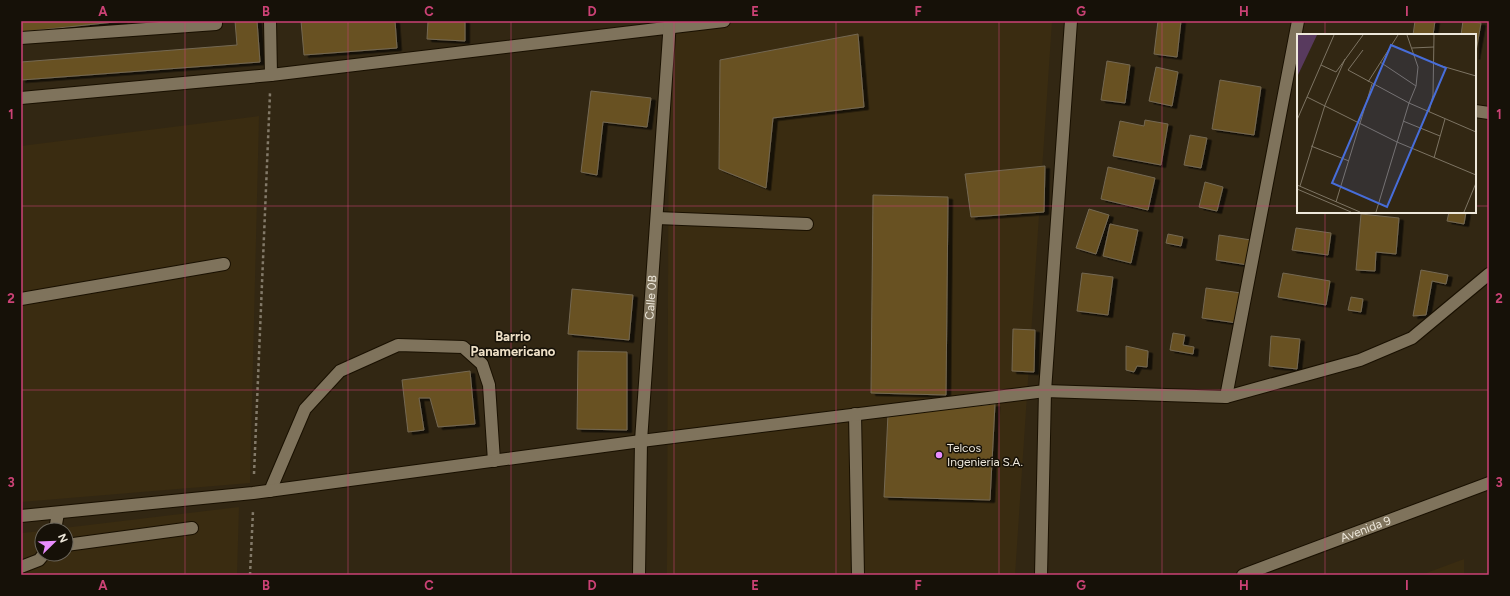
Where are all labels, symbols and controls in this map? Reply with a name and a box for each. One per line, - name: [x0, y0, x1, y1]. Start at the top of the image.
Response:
- text: A: [98, 4, 108, 19]
- text: B: [262, 4, 270, 19]
- text: C: [424, 4, 434, 19]
- text: D: [587, 4, 597, 19]
- text: E: [751, 4, 759, 19]
- text: F: [914, 4, 922, 19]
- text: G: [1076, 4, 1086, 19]
- text: H: [1239, 4, 1249, 19]
- text: I: [1405, 4, 1409, 19]
- inset map: [1297, 34, 1476, 213]
- text: 1: [8, 107, 14, 122]
- text: 1: [1496, 107, 1502, 122]
- street label: Calle 0B: [642, 275, 659, 320]
- text: 2: [7, 291, 15, 306]
- text: 2: [1495, 291, 1503, 306]
- district label: Barrio Panamericano: [471, 329, 556, 359]
- place label: Telcos Ingenieria S.A.: [947, 441, 1023, 469]
- marker: Telcos Ingenieria S.A.: [934, 450, 944, 460]
- text: 3: [7, 475, 15, 490]
- text: 3: [1495, 475, 1503, 490]
- street label: Avenida 9: [1338, 513, 1393, 545]
- north arrow: [34, 522, 74, 562]
- text: N: [55, 532, 70, 545]
- text: A: [98, 578, 108, 593]
- text: B: [262, 578, 270, 593]
- text: C: [424, 578, 434, 593]
- text: D: [587, 578, 597, 593]
- text: E: [751, 578, 759, 593]
- text: F: [914, 578, 922, 593]
- text: G: [1076, 578, 1086, 593]
- text: H: [1239, 578, 1249, 593]
- text: I: [1405, 578, 1409, 593]

